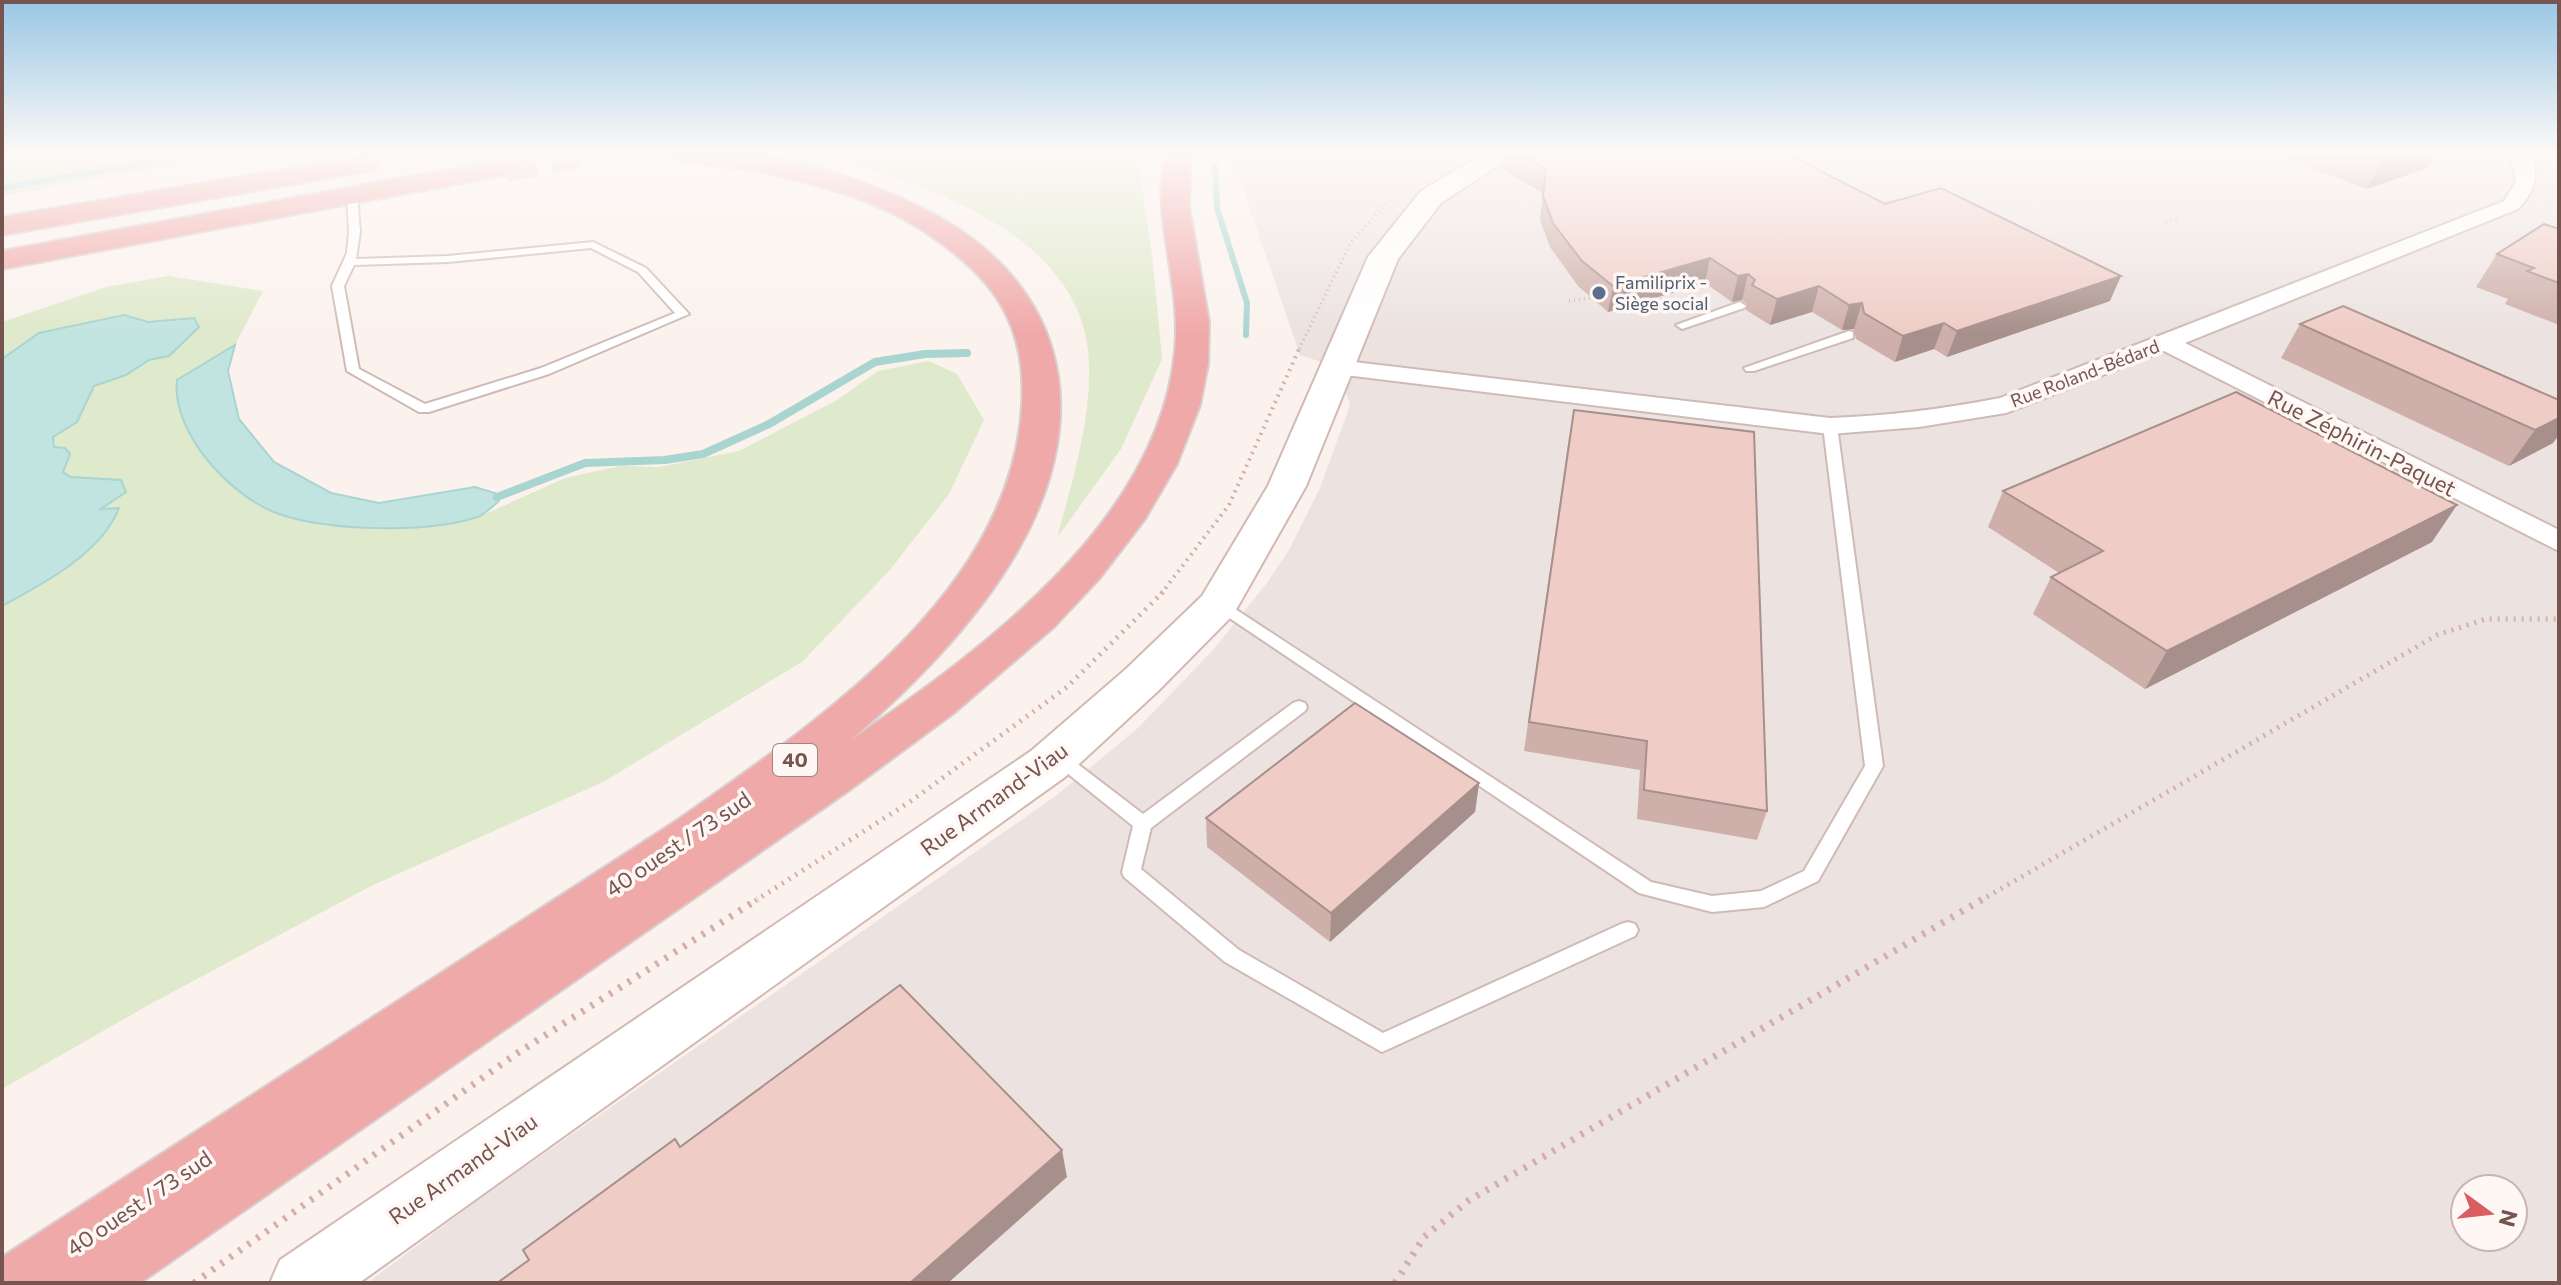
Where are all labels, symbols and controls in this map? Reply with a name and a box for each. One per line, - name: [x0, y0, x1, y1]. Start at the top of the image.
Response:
- place label: Familiprix - Siège social: [1615, 271, 1709, 314]
- marker: Familiprix - Siège social: [1590, 284, 1608, 302]
- street label: Rue Roland-Bédard: [2007, 335, 2162, 412]
- street label: Rue Zéphirin-Paquet: [2264, 383, 2461, 502]
- street label: Rue Armand-Viau: [915, 736, 1073, 861]
- road number: 40: [773, 744, 817, 776]
- street label: 40 ouest / 73 sud: [600, 785, 755, 902]
- street label: Rue Armand-Viau: [383, 1107, 542, 1230]
- street label: 40 ouest / 73 sud: [61, 1144, 216, 1261]
- north arrow: [2449, 1173, 2529, 1253]
- text: N: [2494, 1207, 2524, 1230]

